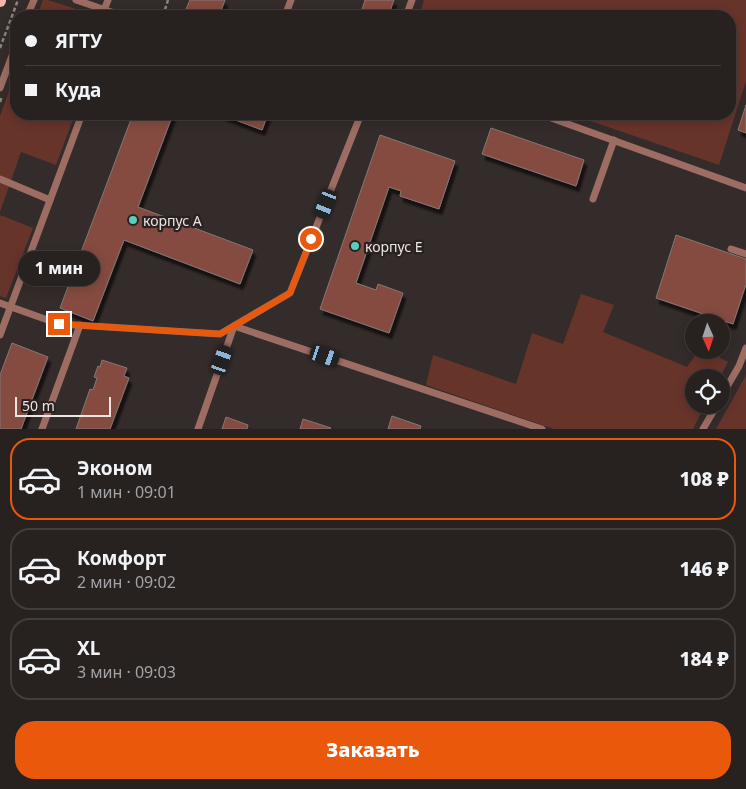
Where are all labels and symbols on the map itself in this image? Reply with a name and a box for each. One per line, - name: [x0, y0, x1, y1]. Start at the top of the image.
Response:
- car: [313, 187, 338, 221]
- place label: корпус А: [143, 211, 202, 230]
- marker: корпус А: [127, 214, 139, 226]
- route start: [300, 228, 322, 250]
- place label: корпус Е: [365, 237, 423, 256]
- marker: корпус Е: [349, 240, 361, 252]
- callout: 1 мин: [18, 252, 100, 286]
- route end: [48, 313, 70, 335]
- north arrow: [685, 314, 730, 359]
- car: [210, 343, 233, 377]
- car: [308, 344, 341, 368]
- scale bar: [15, 394, 111, 417]

